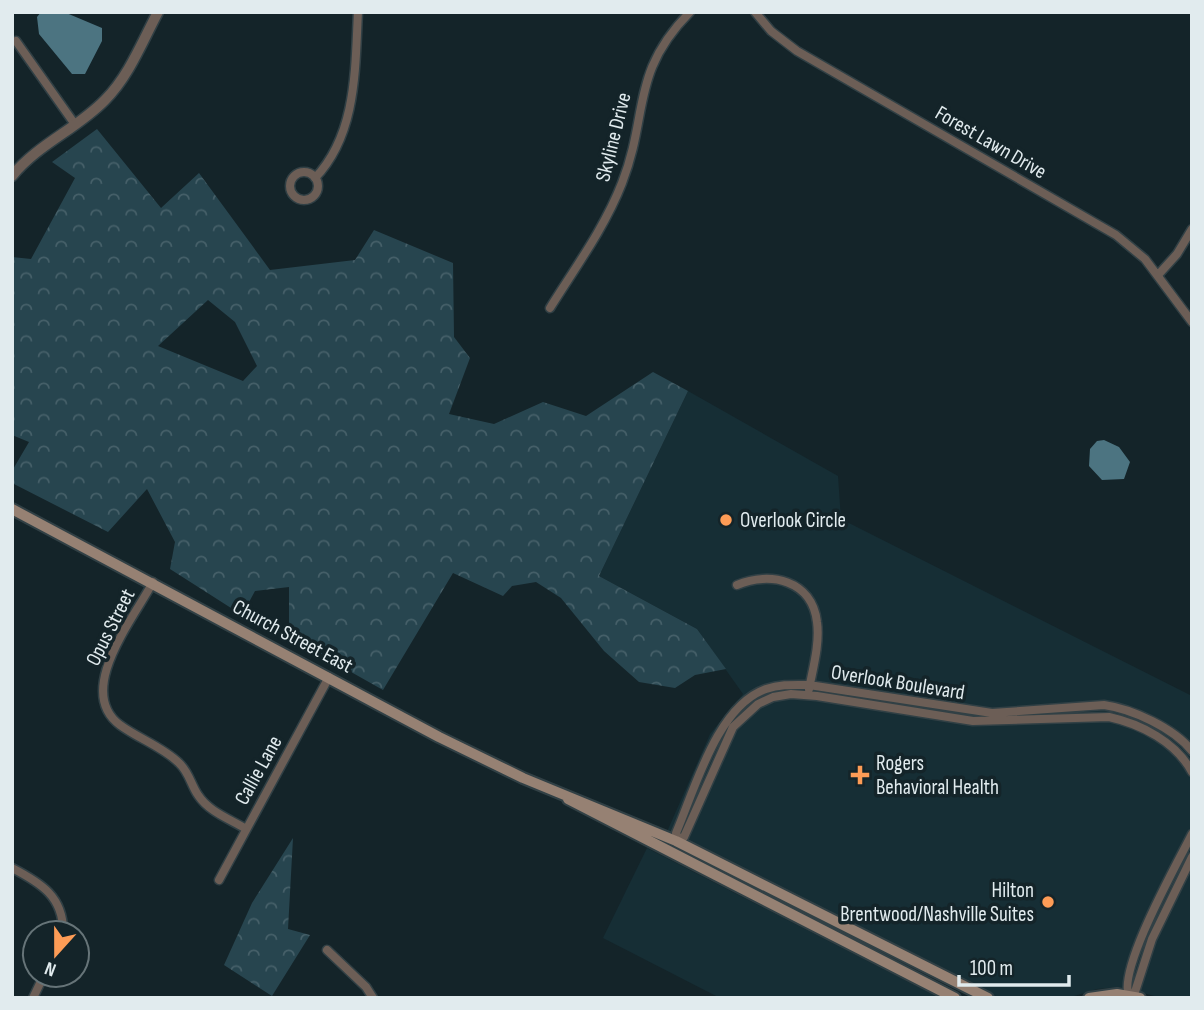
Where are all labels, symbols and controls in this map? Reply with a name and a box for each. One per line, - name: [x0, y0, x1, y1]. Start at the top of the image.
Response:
- street label: Skyline Drive: [590, 90, 637, 184]
- street label: Forest Lawn Drive: [931, 101, 1051, 184]
- place label: Overlook Circle: [740, 508, 846, 533]
- marker: Overlook Circle: [718, 512, 734, 528]
- street label: Opus Street: [80, 585, 140, 670]
- street label: Church Street East: [228, 594, 357, 679]
- street label: Overlook Boulevard: [829, 660, 966, 705]
- street label: Callie Lane: [229, 731, 288, 809]
- place label: Rogers Behavioral Health: [876, 751, 999, 800]
- marker: Rogers Behavioral Health: [850, 765, 870, 785]
- place label: Hilton Brentwood/Nashville Suites: [840, 878, 1034, 927]
- marker: Hilton Brentwood/Nashville Suites: [1040, 894, 1056, 910]
- north arrow: [21, 919, 91, 989]
- scale bar: [959, 944, 1069, 988]
- text: N: [42, 956, 59, 981]
- text: 100 m: [970, 956, 1013, 981]

